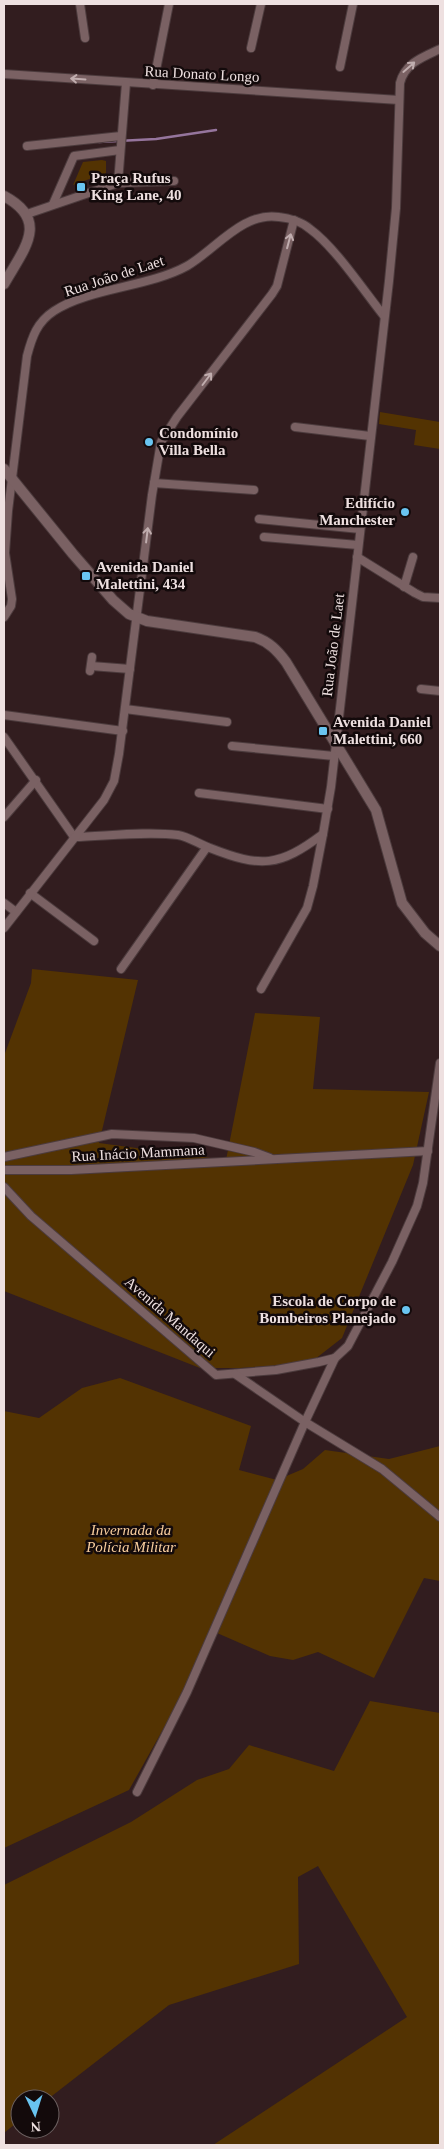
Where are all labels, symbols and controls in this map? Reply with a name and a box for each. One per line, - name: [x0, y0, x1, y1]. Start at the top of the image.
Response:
- one-way arrow: [403, 61, 416, 73]
- street label: Rua Donato Longo: [144, 63, 260, 85]
- one-way arrow: [70, 75, 86, 84]
- place label: Praça Rufus King Lane, 40: [91, 170, 181, 203]
- marker: Praça Rufus King Lane, 40: [75, 181, 87, 193]
- one-way arrow: [284, 234, 294, 250]
- street label: Rua João de Laet: [62, 252, 167, 300]
- one-way arrow: [201, 373, 212, 386]
- place label: Condomínio Villa Bella: [159, 425, 238, 458]
- marker: Condomínio Villa Bella: [143, 436, 155, 448]
- place label: Edifício Manchester: [319, 495, 395, 528]
- marker: Edifício Manchester: [399, 506, 411, 518]
- one-way arrow: [142, 527, 152, 543]
- place label: Avenida Daniel Malettini, 434: [96, 559, 194, 592]
- marker: Avenida Daniel Malettini, 434: [80, 570, 92, 582]
- street label: Rua João de Laet: [319, 592, 347, 697]
- place label: Avenida Daniel Malettini, 660: [333, 714, 431, 747]
- marker: Avenida Daniel Malettini, 660: [317, 725, 329, 737]
- street label: Rua Inácio Mammana: [71, 1142, 205, 1164]
- street label: Avenida Mandaqui: [122, 1273, 218, 1361]
- place label: Escola de Corpo de Bombeiros Planejado: [259, 1293, 396, 1326]
- marker: Escola de Corpo de Bombeiros Planejado: [400, 1304, 412, 1316]
- park label: Invernada da Polícia Militar: [85, 1522, 176, 1555]
- north arrow: [10, 2089, 60, 2139]
- text: N: [30, 2119, 41, 2134]

